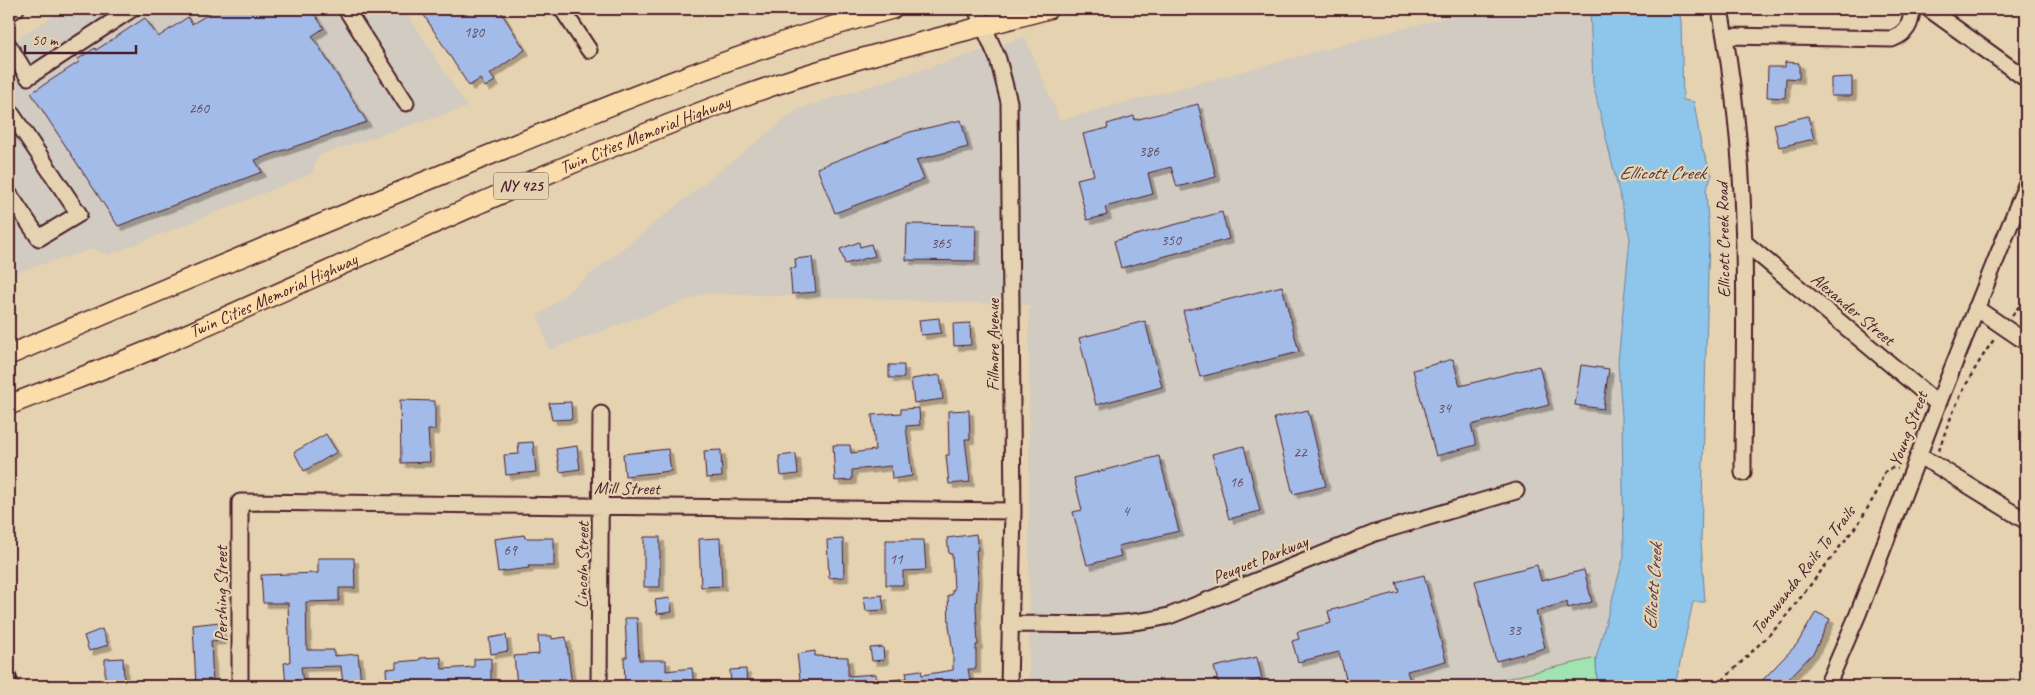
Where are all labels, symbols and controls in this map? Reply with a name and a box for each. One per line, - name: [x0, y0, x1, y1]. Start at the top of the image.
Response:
- scale bar: [25, 22, 136, 54]
- house number: 180: [464, 23, 485, 42]
- text: 50 m: [32, 31, 59, 50]
- street label: Twin Cities Memorial Highway: [556, 90, 735, 179]
- house number: 260: [189, 99, 210, 118]
- house number: 386: [1139, 142, 1160, 161]
- water label: Ellicott Creek: [1619, 161, 1708, 185]
- road number: NY 425: [494, 172, 548, 200]
- street label: Ellicott Creek Road: [1711, 179, 1735, 298]
- house number: 350: [1161, 231, 1182, 250]
- house number: 365: [931, 234, 952, 253]
- street label: Twin Cities Memorial Highway: [186, 247, 362, 343]
- street label: Alexander Street: [1807, 268, 1901, 352]
- street label: Fillmore Avenue: [982, 298, 1004, 391]
- street label: Young Street: [1884, 386, 1933, 470]
- house number: 34: [1437, 399, 1452, 418]
- house number: 22: [1293, 443, 1308, 462]
- house number: 16: [1229, 473, 1244, 492]
- street label: Mill Street: [594, 476, 662, 500]
- street label: Tonawanda Rails To Trails: [1746, 500, 1861, 639]
- house number: 4: [1123, 502, 1131, 521]
- street label: Lincoln Street: [570, 520, 594, 608]
- street label: Peuquet Parkway: [1209, 529, 1313, 588]
- water label: Ellicott Creek: [1638, 540, 1668, 631]
- house number: 69: [503, 541, 518, 560]
- street label: Pershing Street: [210, 544, 232, 642]
- house number: 11: [889, 550, 904, 569]
- house number: 33: [1507, 621, 1522, 640]

